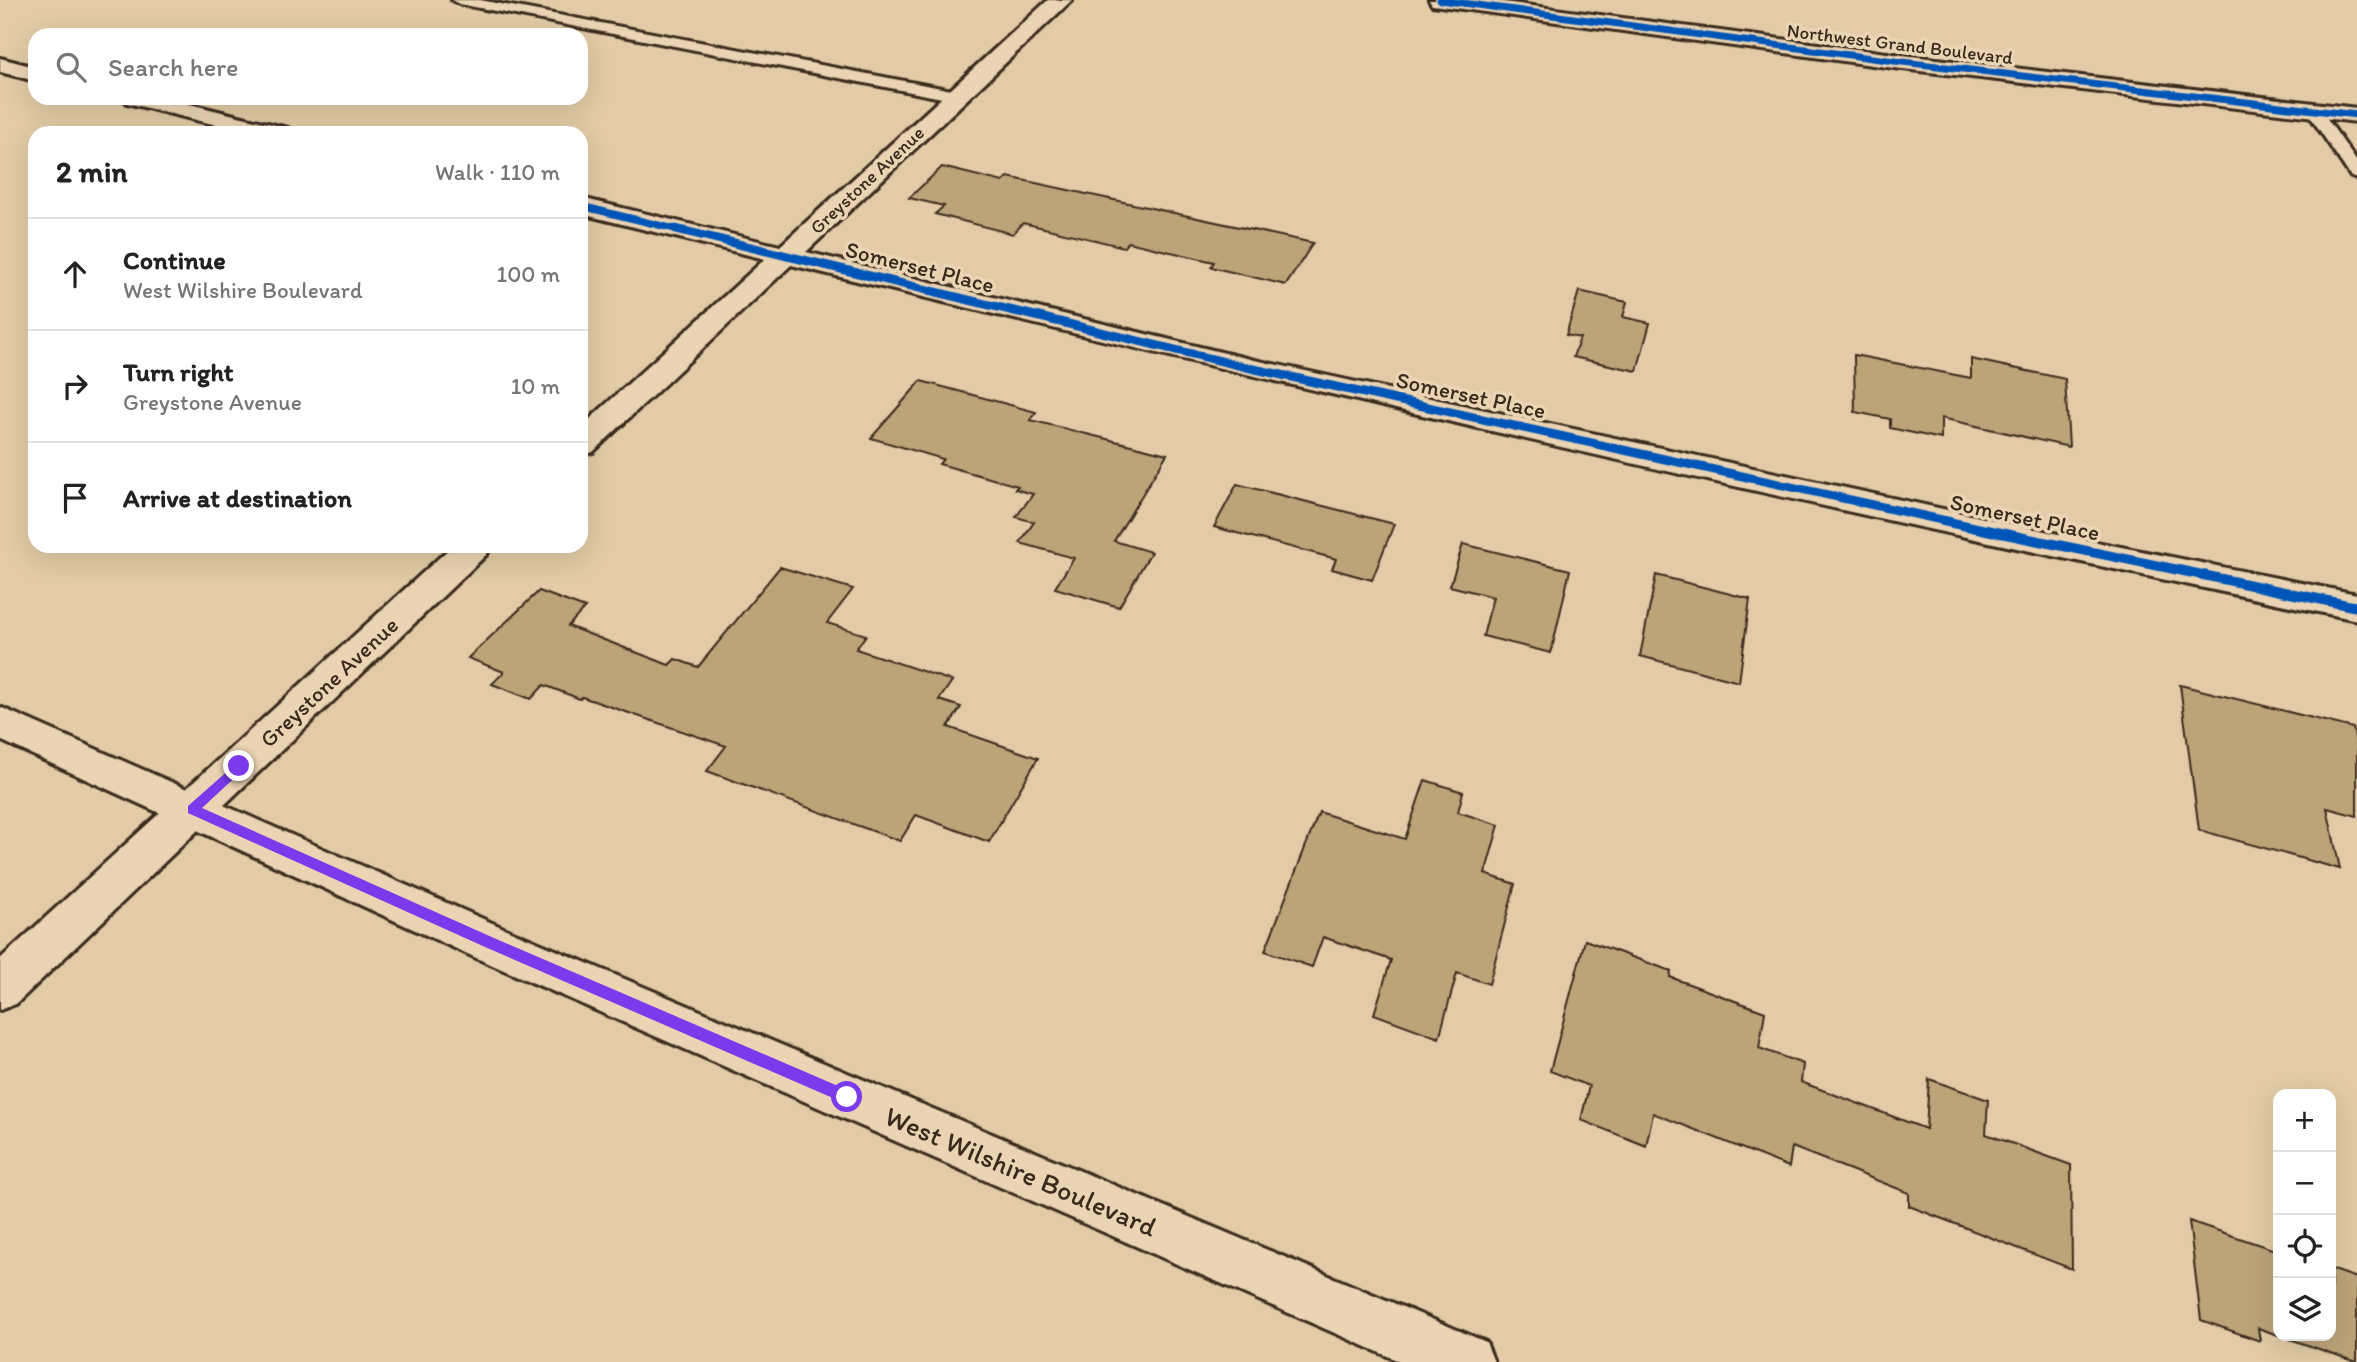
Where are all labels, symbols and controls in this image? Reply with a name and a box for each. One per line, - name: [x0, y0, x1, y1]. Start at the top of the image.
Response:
- street label: Northwest Grand Boulevard: [1786, 19, 2015, 69]
- search box: [28, 28, 588, 105]
- icon: search: [52, 48, 90, 86]
- text: Search here: [108, 51, 238, 83]
- street label: Greystone Avenue: [805, 121, 929, 239]
- text: 2 min: [56, 153, 127, 190]
- text: Walk · 110 m: [435, 158, 560, 186]
- street label: Somerset Place: [843, 235, 997, 299]
- text: Continue: [123, 244, 226, 276]
- icon: ahead: [56, 255, 94, 293]
- text: 100 m: [496, 260, 560, 288]
- text: West Wilshire Boulevard: [123, 276, 363, 304]
- text: Turn right: [123, 356, 234, 388]
- street label: Somerset Place: [1394, 365, 1548, 425]
- icon: right: [56, 367, 94, 405]
- text: 10 m: [511, 372, 560, 400]
- text: Greystone Avenue: [123, 388, 302, 416]
- icon: arrive: [56, 479, 94, 517]
- text: Arrive at destination: [123, 482, 352, 514]
- street label: Somerset Place: [1948, 487, 2102, 547]
- street label: Greystone Avenue: [254, 611, 404, 753]
- route end: [223, 750, 254, 781]
- route start: [831, 1081, 862, 1112]
- map controls: [2273, 1089, 2336, 1341]
- button: +: [2273, 1089, 2336, 1152]
- street label: West Wilshire Boulevard: [880, 1098, 1162, 1244]
- button: −: [2273, 1152, 2336, 1215]
- button: locate: [2273, 1215, 2336, 1278]
- button: layers: [2273, 1278, 2336, 1341]

